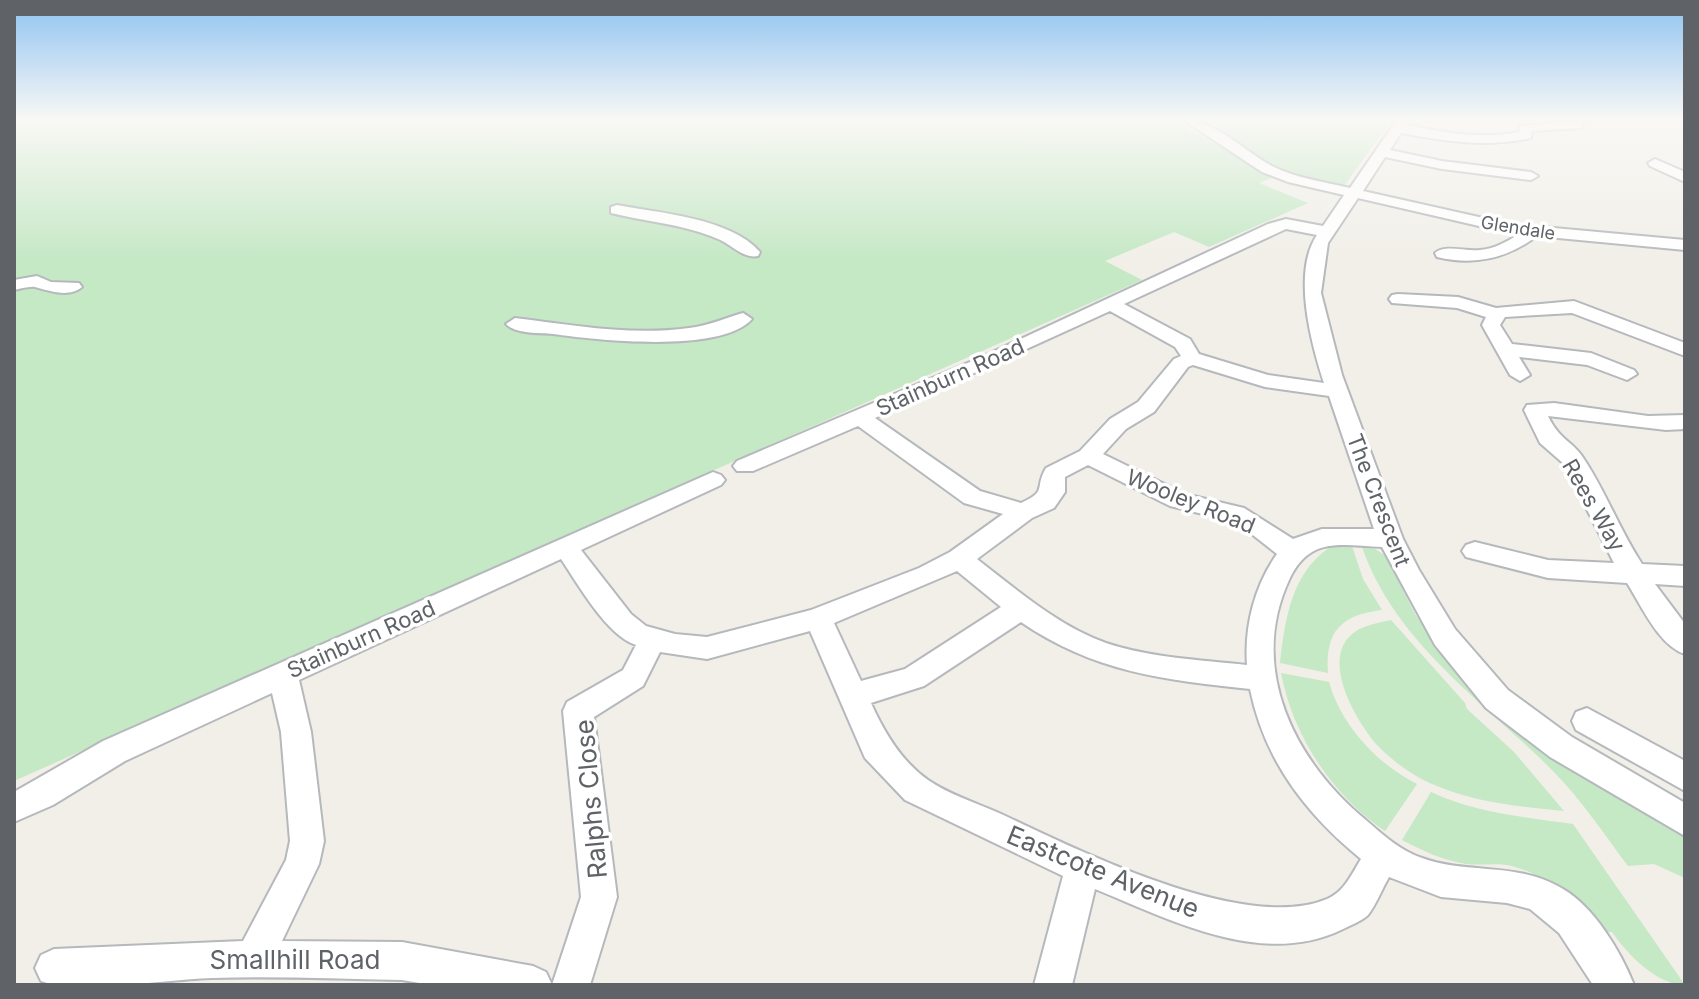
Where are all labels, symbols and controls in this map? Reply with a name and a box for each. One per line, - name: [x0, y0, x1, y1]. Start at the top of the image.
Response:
- street label: Glendale: [1479, 211, 1557, 244]
- street label: Stainburn Road: [872, 333, 1028, 421]
- street label: The Crescent: [1342, 430, 1416, 570]
- street label: Rees Way: [1557, 454, 1631, 556]
- street label: Wooley Road: [1123, 463, 1259, 539]
- street label: Stainburn Road: [283, 595, 439, 683]
- street label: Ralphs Close: [568, 718, 613, 880]
- street label: Eastcote Avenue: [1002, 819, 1204, 924]
- street label: Smallhill Road: [210, 944, 380, 975]

